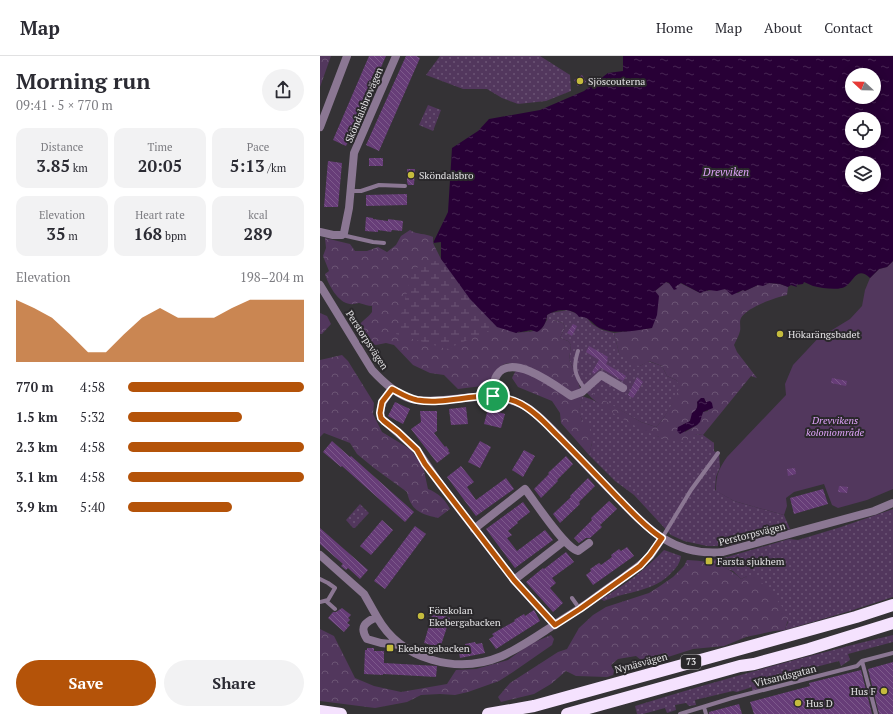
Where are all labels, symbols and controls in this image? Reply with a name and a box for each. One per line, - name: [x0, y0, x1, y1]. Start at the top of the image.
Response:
- text: Map: [20, 15, 60, 40]
- text: Home: [656, 18, 693, 37]
- text: Map: [715, 18, 742, 37]
- text: About: [764, 18, 802, 37]
- text: Contact: [824, 18, 873, 37]
- street label: Sköndalsbrovägen: [342, 65, 386, 145]
- text: Morning run: [16, 66, 150, 95]
- north arrow: [845, 68, 881, 104]
- map controls: [845, 68, 881, 192]
- button: share: [262, 69, 304, 111]
- place label: Sjöscouterna: [588, 75, 645, 88]
- marker: Sjöscouterna: [575, 76, 585, 86]
- text: 09:41 · 5 × 770 m: [16, 96, 113, 114]
- button: locate: [845, 112, 881, 148]
- text: Distance: [41, 140, 83, 154]
- text: Time: [147, 140, 173, 154]
- text: Pace: [247, 140, 269, 154]
- text: 3.85: [36, 154, 70, 177]
- text: 20:05: [138, 154, 182, 177]
- text: 5:13: [230, 154, 265, 177]
- button: layers: [845, 156, 881, 192]
- text: km: [70, 161, 88, 175]
- text: /km: [265, 161, 286, 175]
- water label: Drevviken: [702, 165, 749, 179]
- place label: Sköndalsbro: [419, 169, 474, 182]
- marker: Sköndalsbro: [406, 170, 416, 180]
- text: Elevation: [39, 208, 85, 222]
- text: Heart rate: [135, 208, 185, 222]
- text: kcal: [248, 208, 268, 222]
- text: 35: [46, 222, 66, 245]
- text: 168: [133, 222, 162, 245]
- text: 289: [244, 222, 272, 245]
- text: m: [66, 229, 78, 243]
- text: bpm: [162, 229, 187, 243]
- text: Elevation: [16, 268, 71, 286]
- text: 198–204 m: [240, 268, 304, 286]
- street label: Perstorpsvägen: [343, 308, 391, 372]
- place label: Hökarängsbadet: [788, 328, 861, 341]
- marker: Hökarängsbadet: [775, 329, 785, 339]
- text: 770 m: [16, 378, 54, 396]
- text: 4:58: [80, 378, 105, 396]
- pin: [476, 379, 510, 413]
- icon: arrive: [482, 385, 504, 407]
- text: 1.5 km: [16, 408, 58, 426]
- text: 5:32: [80, 408, 105, 426]
- park label: Drevvikens koloniområde: [806, 414, 865, 439]
- text: 2.3 km: [16, 438, 58, 456]
- text: 4:58: [80, 438, 105, 456]
- text: 3.1 km: [16, 468, 58, 486]
- text: 4:58: [80, 468, 105, 486]
- text: 3.9 km: [16, 498, 58, 516]
- text: 5:40: [80, 498, 105, 516]
- street label: Perstorpsvägen: [717, 519, 787, 549]
- place label: Farsta sjukhem: [717, 555, 785, 568]
- marker: Farsta sjukhem: [704, 556, 714, 566]
- place label: Förskolan Ekebergabacken: [429, 604, 501, 629]
- marker: Förskolan Ekebergabacken: [416, 611, 426, 621]
- place label: Ekebergabacken: [398, 642, 470, 655]
- marker: Ekebergabacken: [385, 643, 395, 653]
- street label: Nynäsvägen: [613, 650, 669, 676]
- road number: 73: [681, 655, 701, 669]
- button: Save: [16, 660, 156, 706]
- button: Share: [164, 660, 304, 706]
- street label: Vitsandsgatan: [752, 662, 818, 690]
- place label: Hus F: [851, 685, 876, 698]
- marker: Hus F: [879, 686, 889, 696]
- place label: Hus D: [806, 697, 833, 710]
- marker: Hus D: [793, 698, 803, 708]

